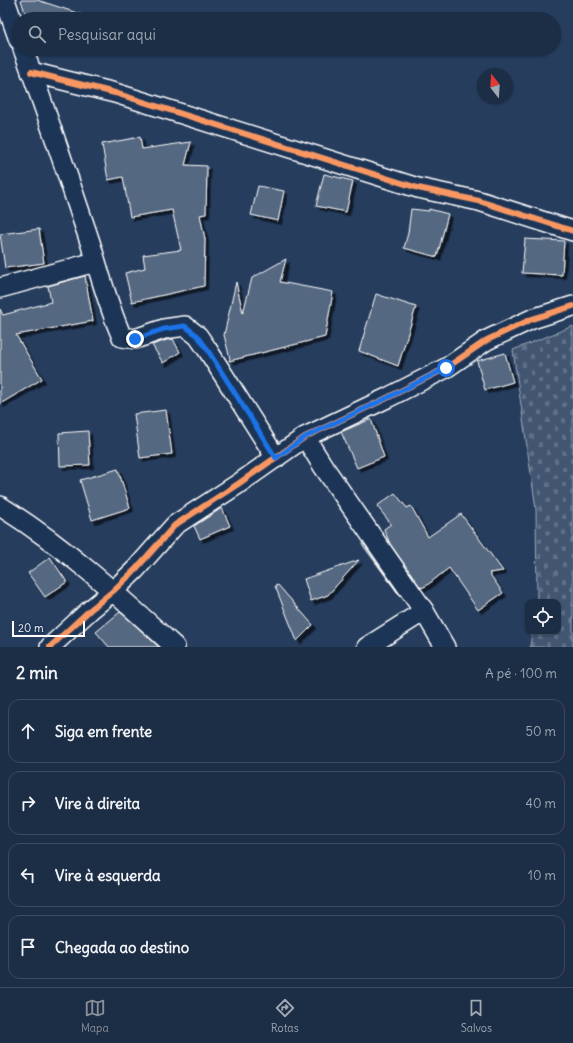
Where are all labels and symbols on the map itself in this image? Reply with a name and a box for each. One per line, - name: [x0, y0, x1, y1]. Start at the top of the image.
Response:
- north arrow: [477, 68, 513, 104]
- route end: [126, 330, 144, 348]
- route start: [437, 359, 455, 377]
- scale bar: [12, 619, 85, 638]

